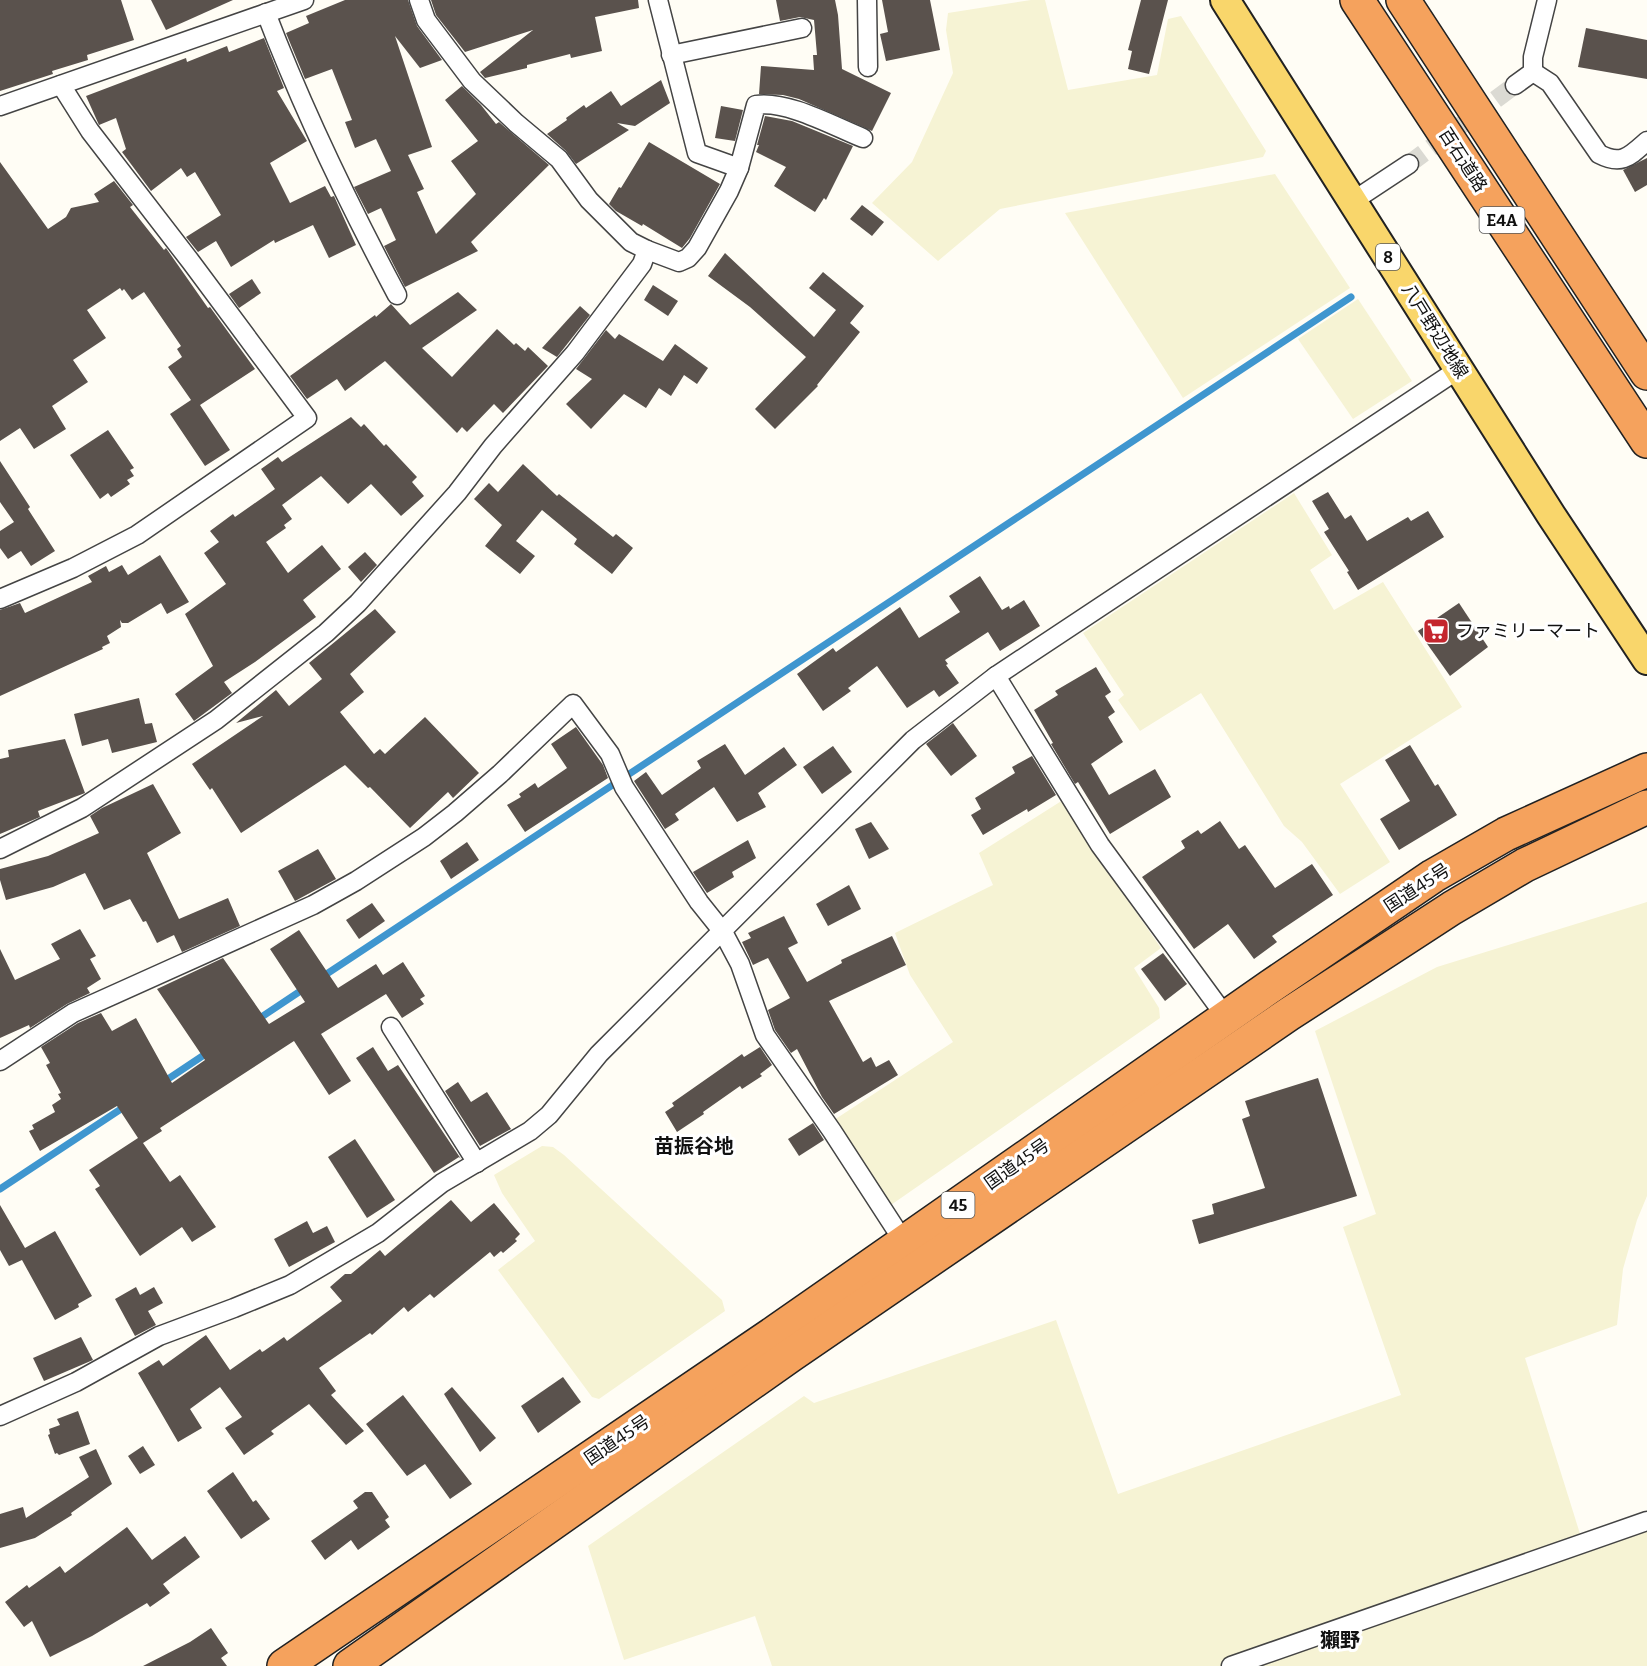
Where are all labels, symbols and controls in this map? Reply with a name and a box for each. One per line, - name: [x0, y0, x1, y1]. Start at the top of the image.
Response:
- street label: 百石道路: [1434, 124, 1492, 196]
- road number: E4A: [1480, 207, 1524, 233]
- road number: 8: [1376, 244, 1400, 270]
- street label: 八戸野辺地線: [1397, 279, 1473, 383]
- supermarket icon: ファミリーマート: [1421, 616, 1451, 646]
- place label: ファミリーマート: [1456, 620, 1600, 642]
- street label: 国道45号: [1380, 859, 1454, 917]
- district label: 苗振谷地: [654, 1134, 734, 1158]
- street label: 国道45号: [980, 1134, 1054, 1194]
- road number: 45: [942, 1192, 974, 1218]
- street label: 国道45号: [580, 1410, 654, 1470]
- district label: 獺野: [1320, 1628, 1360, 1652]

